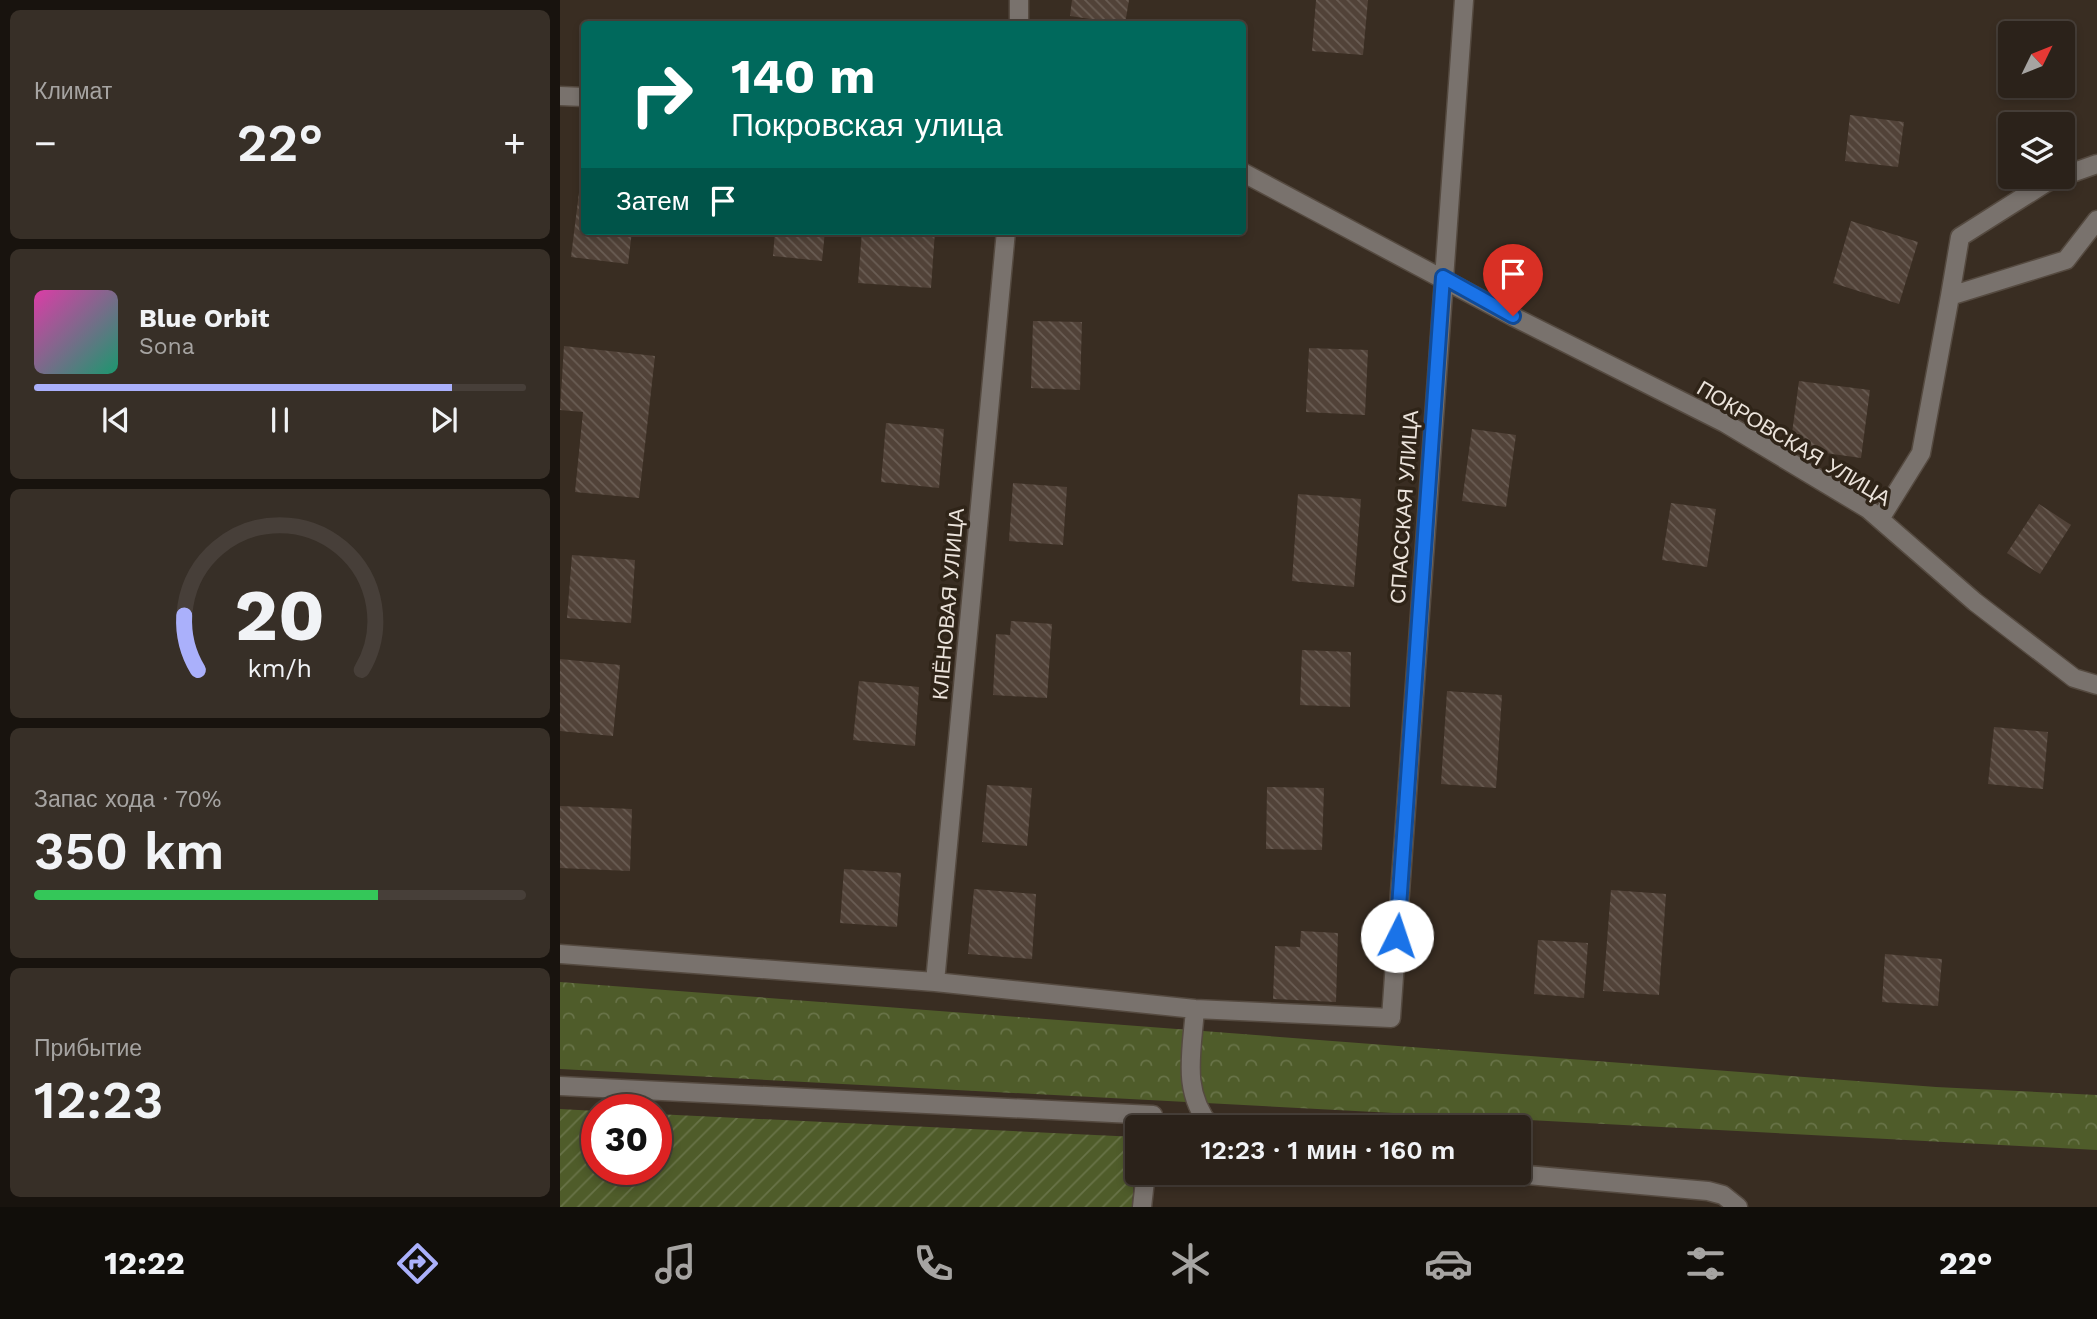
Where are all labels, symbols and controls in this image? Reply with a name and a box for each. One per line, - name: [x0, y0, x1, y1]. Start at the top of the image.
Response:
- north arrow: [1998, 21, 2076, 98]
- map controls: [1998, 21, 2075, 189]
- text: 140 m: [731, 47, 875, 105]
- icon: right: [616, 49, 707, 140]
- text: Климат: [34, 78, 112, 105]
- text: Покровская улица: [731, 106, 1003, 144]
- button: layers: [1998, 112, 2075, 189]
- text: 22°: [237, 113, 323, 174]
- text: −: [34, 121, 57, 165]
- text: +: [503, 121, 526, 165]
- icon: arrive: [704, 182, 742, 220]
- text: Затем: [616, 186, 690, 216]
- pin: [1483, 244, 1543, 316]
- icon: arrive: [1494, 255, 1532, 293]
- text: Blue Orbit: [139, 303, 269, 333]
- text: Sona: [139, 333, 195, 360]
- street label: ПОКРОВСКАЯ УЛИЦА: [1693, 375, 1895, 511]
- icon: previous: [97, 401, 135, 439]
- icon: pause: [261, 401, 299, 439]
- icon: next: [425, 401, 463, 439]
- street label: СПАССКАЯ УЛИЦА: [1385, 409, 1423, 605]
- street label: КЛЁНОВАЯ УЛИЦА: [927, 507, 969, 701]
- text: 20: [235, 572, 325, 658]
- text: km/h: [248, 653, 312, 682]
- text: Запас хода · 70%: [34, 786, 221, 813]
- text: 350 km: [34, 821, 224, 882]
- position arrow: [1360, 899, 1434, 973]
- text: Прибытие: [34, 1035, 142, 1062]
- text: 12:23: [34, 1070, 163, 1131]
- speed limit sign: 30: [581, 1094, 672, 1185]
- text: 12:23 · 1 мин · 160 m: [1201, 1135, 1455, 1165]
- icon: directions: [393, 1239, 442, 1288]
- icon: music: [651, 1239, 700, 1288]
- icon: phone: [909, 1239, 958, 1288]
- icon: climate: [1166, 1239, 1215, 1288]
- icon: car: [1424, 1239, 1473, 1288]
- icon: filters: [1681, 1239, 1730, 1288]
- text: 12:22: [104, 1244, 185, 1282]
- text: 22°: [1939, 1244, 1993, 1282]

